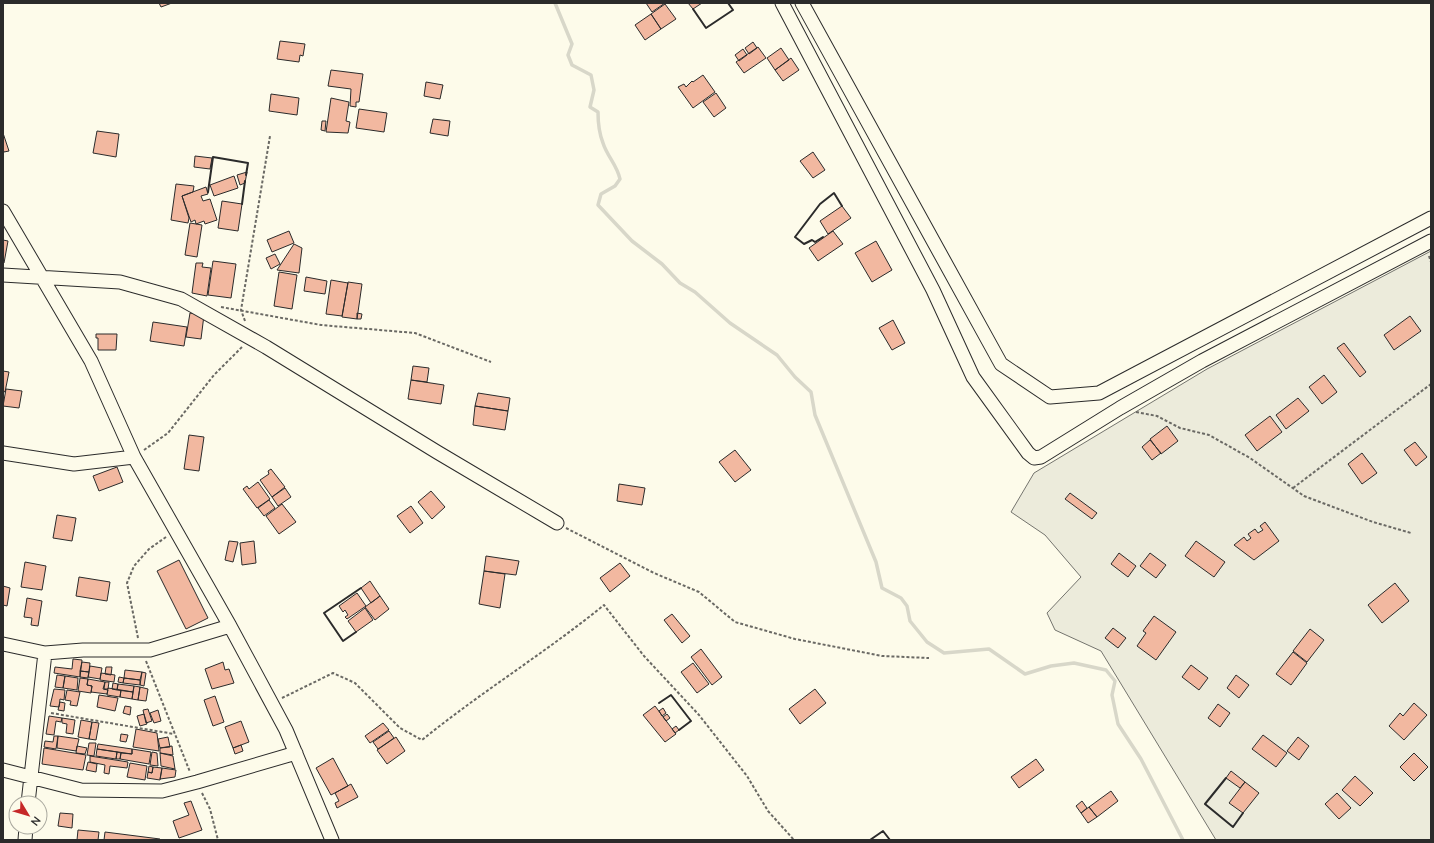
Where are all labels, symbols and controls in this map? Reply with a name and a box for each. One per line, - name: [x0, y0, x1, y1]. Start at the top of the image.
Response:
- north arrow: [8, 795, 48, 835]
- text: N: [27, 813, 44, 829]

